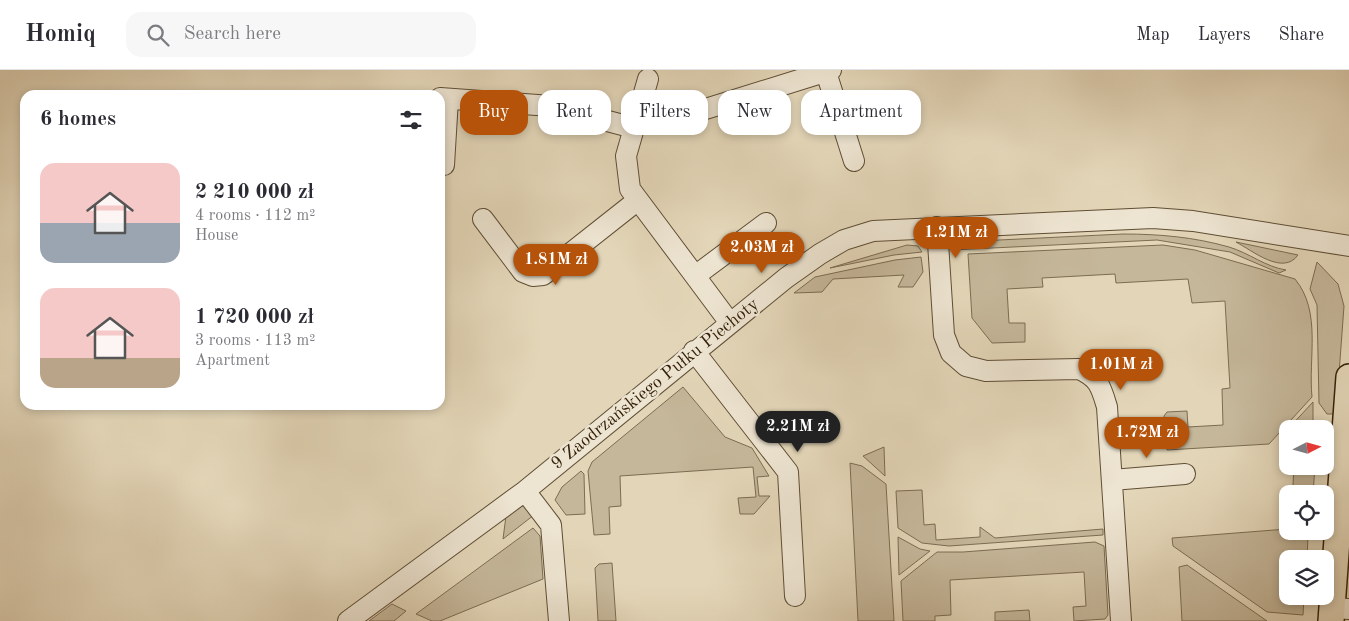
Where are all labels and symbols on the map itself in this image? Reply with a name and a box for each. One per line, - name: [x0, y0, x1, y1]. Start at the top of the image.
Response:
- pin: 1.21M zł: [904, 216, 1008, 259]
- pin: 2.03M zł: [710, 232, 814, 274]
- pin: 1.81M zł: [504, 244, 608, 286]
- street label: 9 Zaodrzańskiego Pułku Piechoty: [548, 295, 762, 473]
- pin: 1.01M zł: [1069, 348, 1173, 391]
- pin: 2.21M zł: [746, 410, 850, 453]
- pin: 1.72M zł: [1095, 416, 1199, 459]
- north arrow: [1279, 420, 1334, 475]

